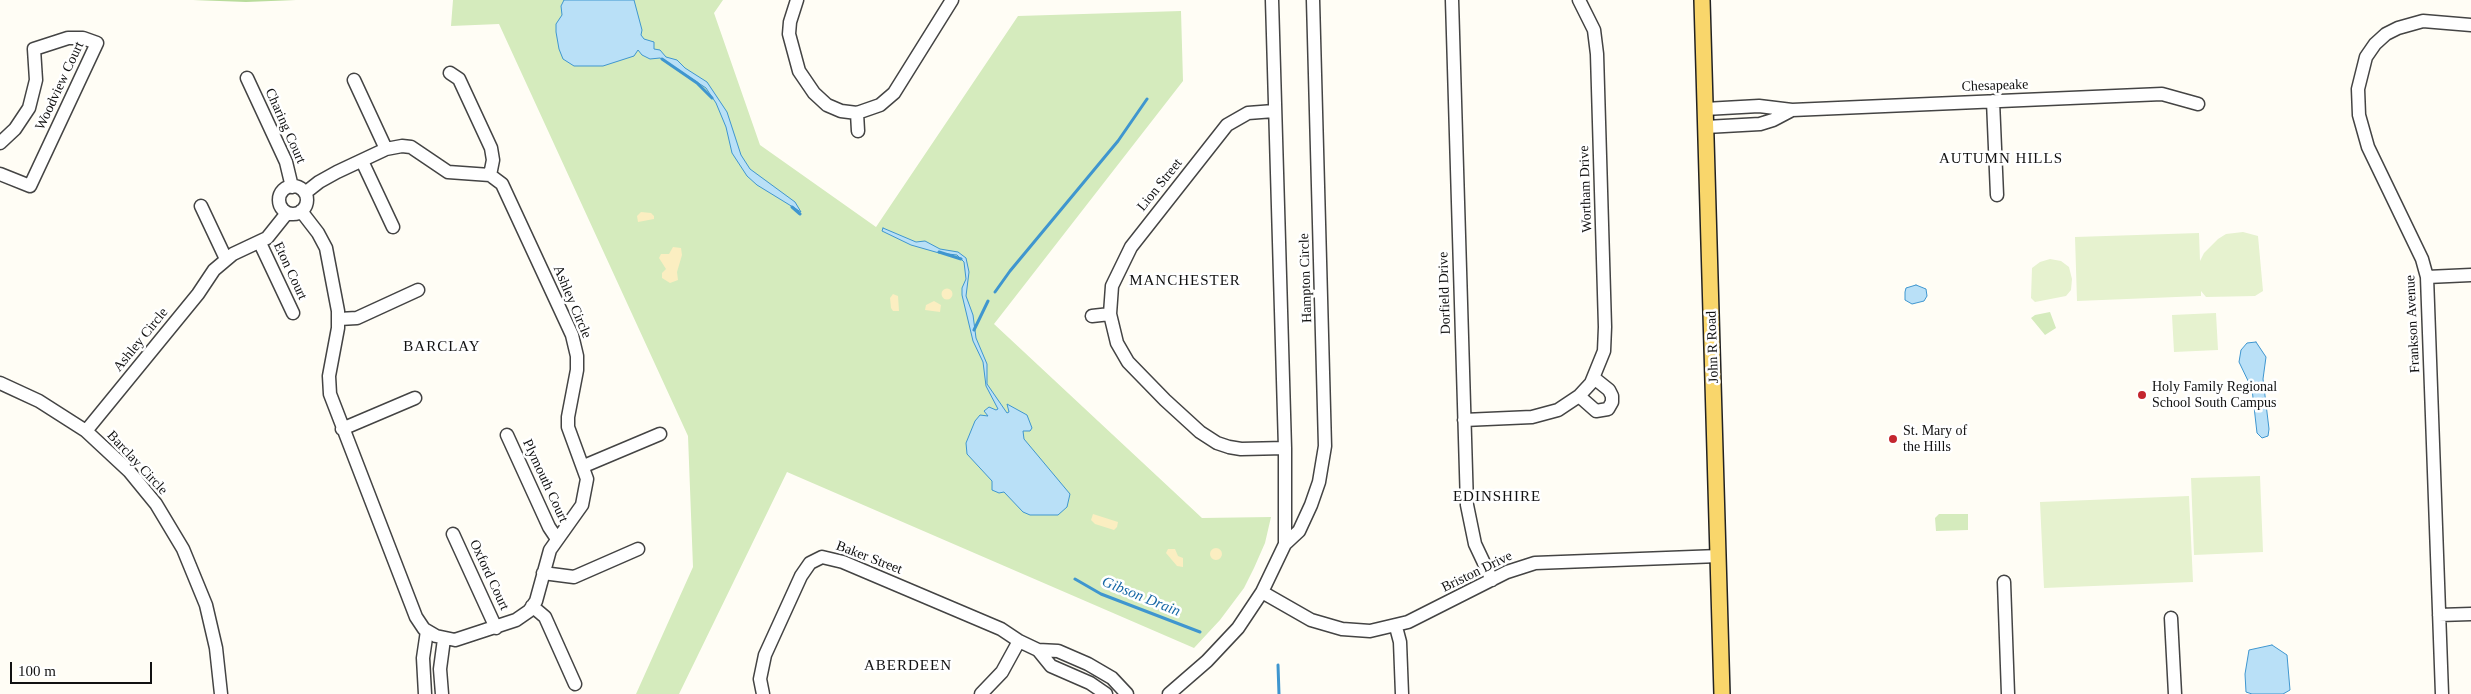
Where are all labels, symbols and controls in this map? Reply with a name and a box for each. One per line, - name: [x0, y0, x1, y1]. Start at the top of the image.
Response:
- street label: Woodview Court: [32, 39, 88, 133]
- street label: Chesapeake: [1961, 76, 2029, 96]
- street label: Charing Court: [261, 86, 309, 166]
- street label: Wortham Drive: [1576, 145, 1596, 233]
- district label: AUTUMN HILLS: [1937, 150, 2065, 168]
- street label: Lion Street: [1134, 155, 1186, 215]
- street label: Hampton Circle: [1296, 233, 1316, 323]
- street label: Eton Court: [269, 239, 311, 303]
- street label: Dorfield Drive: [1435, 251, 1455, 335]
- street label: Ashley Circle: [549, 263, 595, 341]
- district label: MANCHESTER: [1128, 272, 1242, 290]
- street label: Frankson Avenue: [2402, 275, 2424, 373]
- street label: Ashley Circle: [110, 305, 172, 375]
- street label: John R Road: [1703, 311, 1723, 383]
- district label: BARCLAY: [402, 338, 482, 356]
- place label: Holy Family Regional School South Campus: [2152, 379, 2277, 412]
- marker: Holy Family Regional School South Campus: [2136, 389, 2148, 401]
- place label: St. Mary of the Hills: [1903, 423, 1967, 456]
- street label: Barclay Circle: [103, 428, 171, 498]
- marker: St. Mary of the Hills: [1887, 433, 1899, 445]
- street label: Plymouth Court: [518, 437, 572, 525]
- district label: EDINSHIRE: [1452, 488, 1542, 506]
- street label: Oxford Court: [465, 537, 513, 613]
- street label: Baker Street: [834, 538, 904, 578]
- street label: Briston Drive: [1439, 548, 1515, 596]
- water label: Gibson Drain: [1099, 573, 1183, 621]
- scale bar: [12, 652, 155, 684]
- district label: ABERDEEN: [863, 657, 953, 675]
- text: 100 m: [18, 663, 56, 679]

